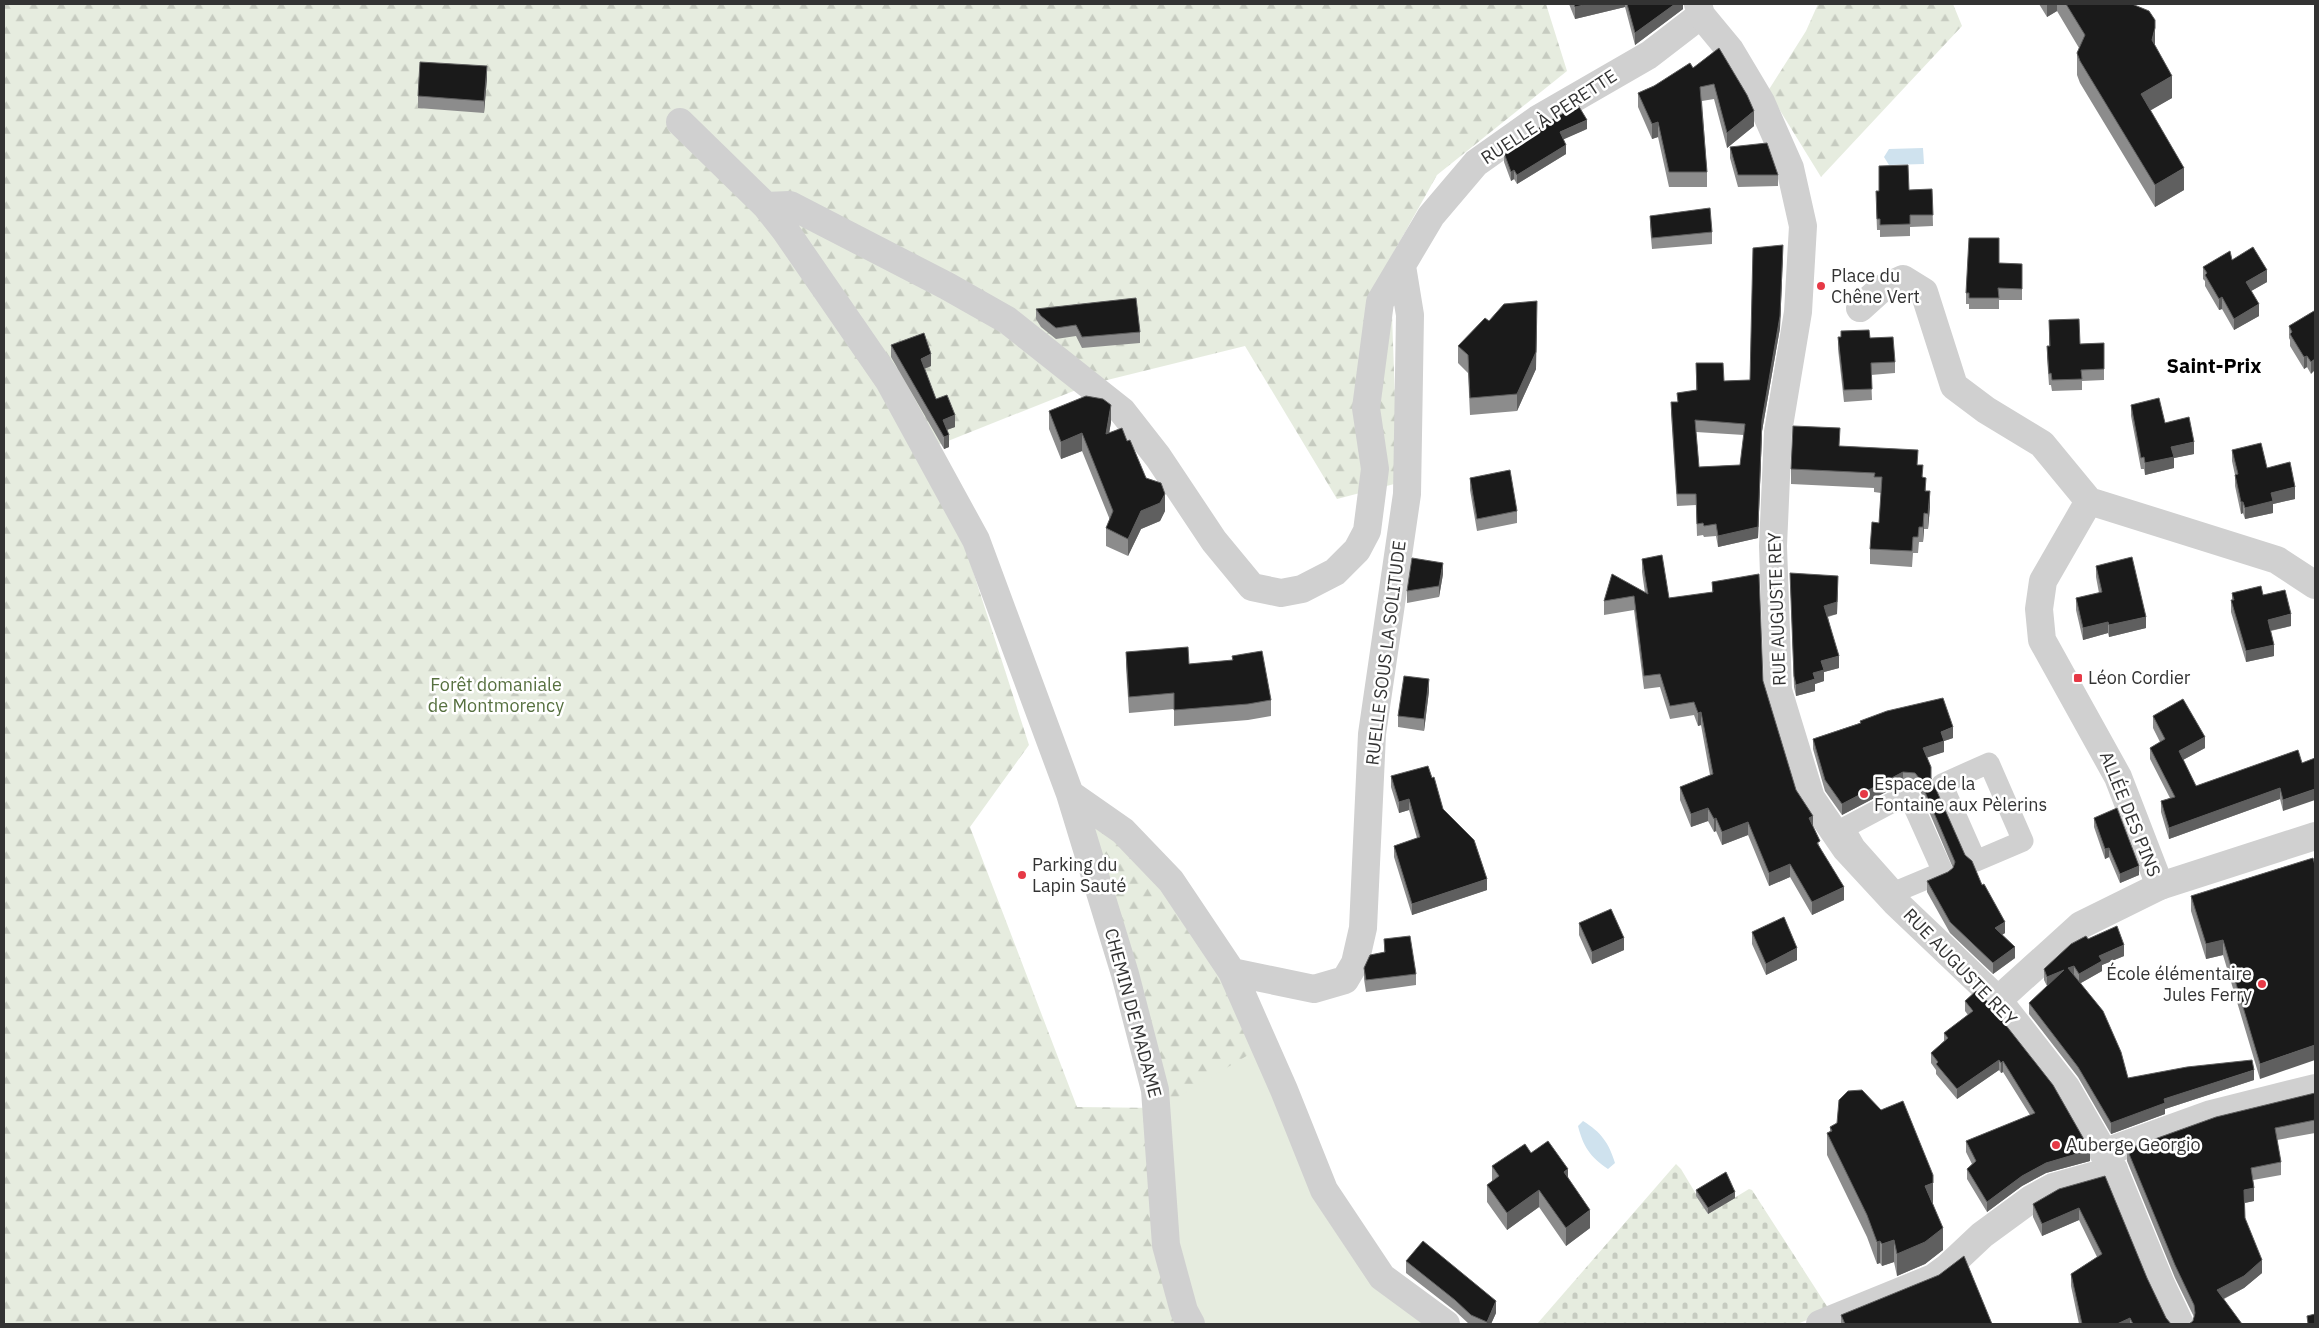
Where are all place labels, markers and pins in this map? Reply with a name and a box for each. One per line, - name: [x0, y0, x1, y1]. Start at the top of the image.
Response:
- place label: Place du Chêne Vert: [1831, 264, 1920, 308]
- marker: Place du Chêne Vert: [1815, 280, 1827, 292]
- place label: Léon Cordier: [2088, 666, 2191, 689]
- marker: Léon Cordier: [2072, 672, 2084, 684]
- place label: Espace de la Fontaine aux Pèlerins: [1874, 772, 2047, 816]
- marker: Espace de la Fontaine aux Pèlerins: [1858, 788, 1870, 800]
- place label: Parking du Lapin Sauté: [1032, 853, 1127, 897]
- marker: Parking du Lapin Sauté: [1016, 869, 1028, 881]
- place label: École élémentaire Jules Ferry: [2106, 962, 2252, 1006]
- marker: École élémentaire Jules Ferry: [2256, 978, 2268, 990]
- place label: Auberge Georgio: [2066, 1133, 2201, 1156]
- marker: Auberge Georgio: [2050, 1139, 2062, 1151]

